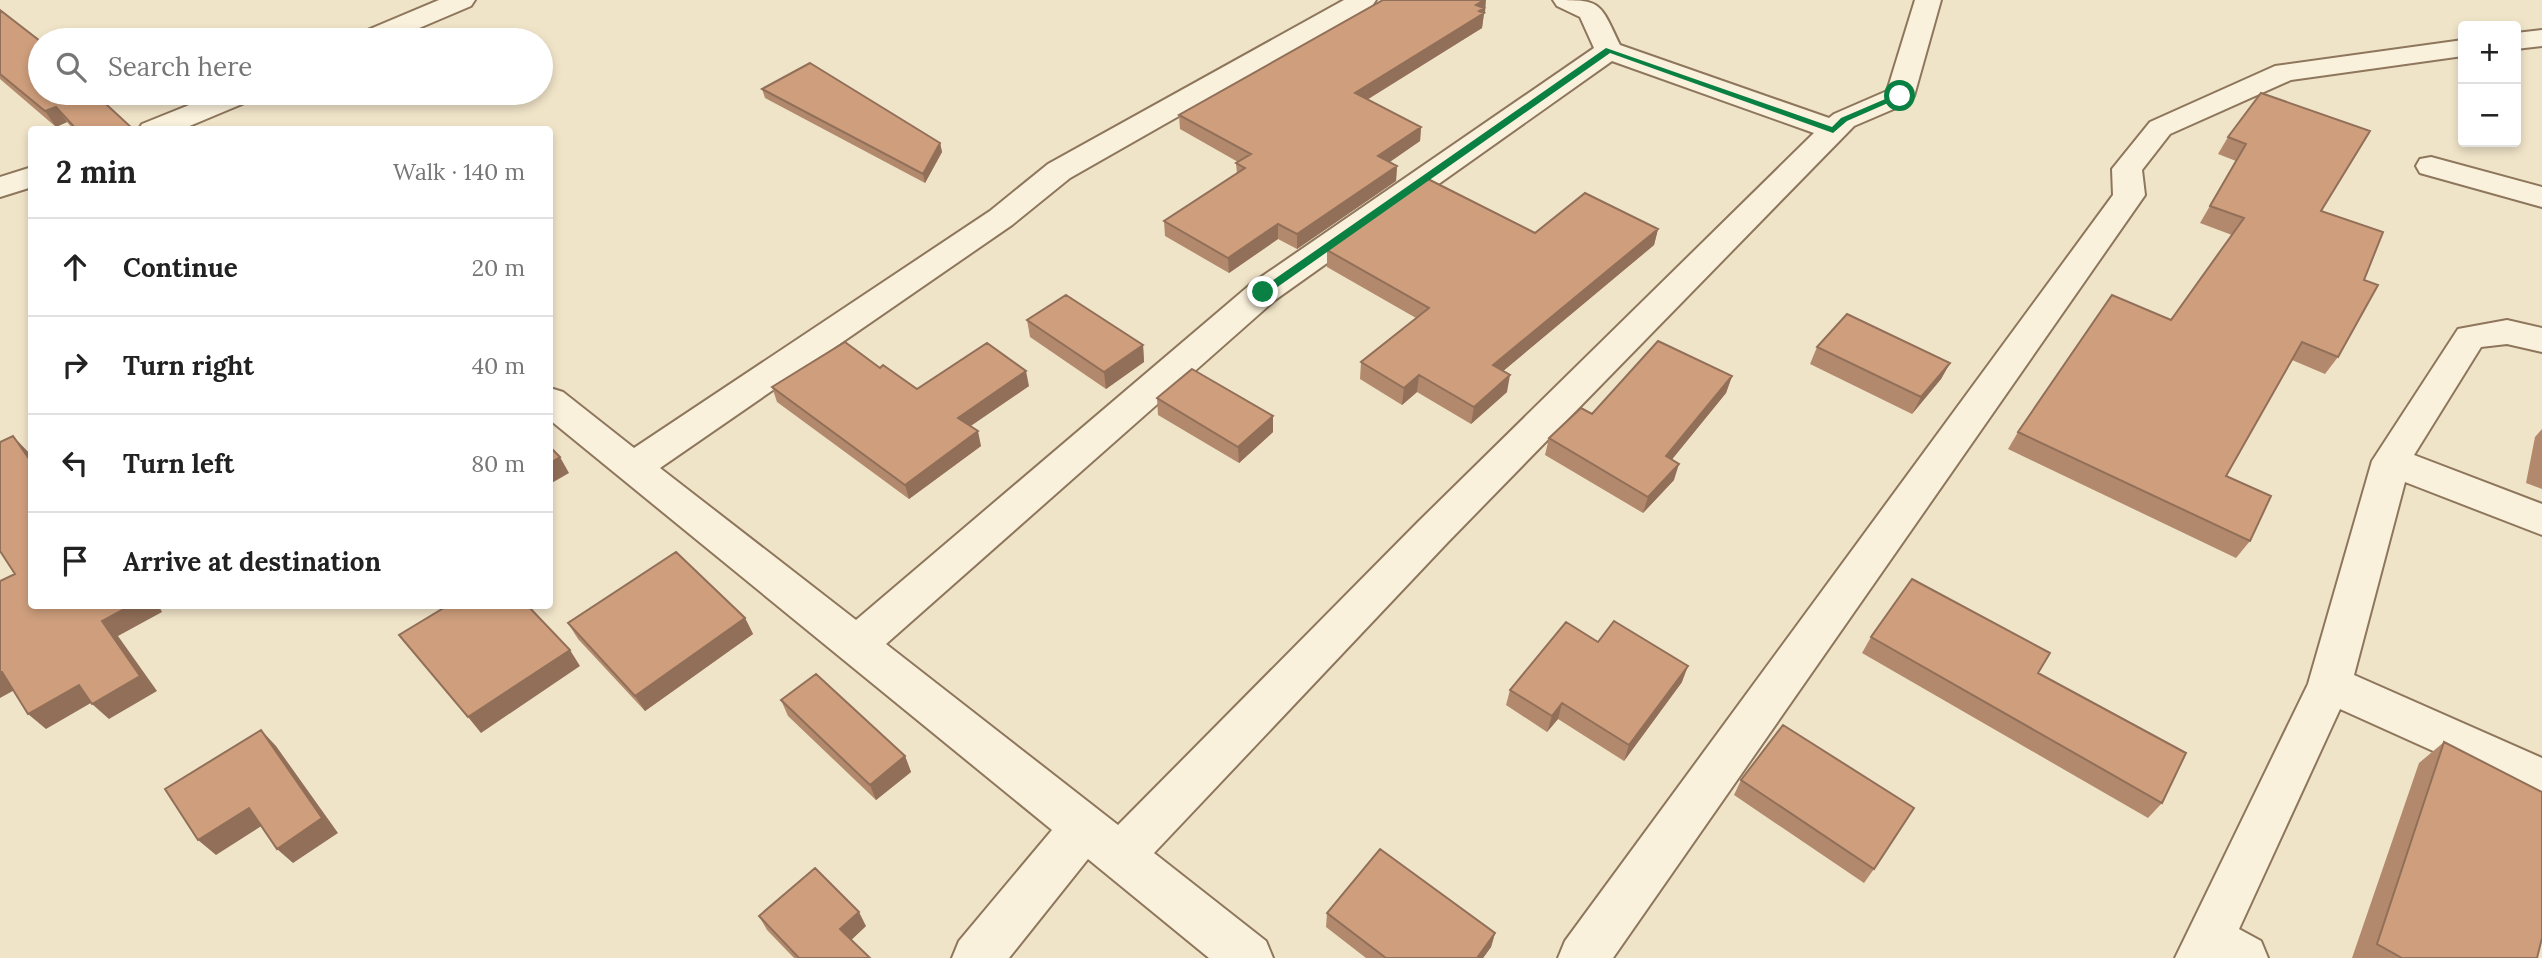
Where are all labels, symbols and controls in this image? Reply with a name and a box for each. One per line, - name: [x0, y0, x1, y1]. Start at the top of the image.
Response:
- map controls: [2458, 21, 2521, 147]
- button: +: [2458, 21, 2521, 84]
- search box: [28, 28, 553, 105]
- icon: search: [52, 48, 90, 86]
- text: Search here: [108, 50, 252, 83]
- route start: [1884, 80, 1915, 111]
- button: −: [2458, 84, 2521, 147]
- text: 2 min: [56, 153, 136, 191]
- text: Walk · 140 m: [393, 157, 525, 186]
- icon: ahead: [56, 248, 94, 286]
- text: Continue: [123, 251, 238, 284]
- text: 20 m: [472, 253, 525, 282]
- route end: [1247, 276, 1278, 307]
- icon: right: [56, 346, 94, 384]
- text: Turn right: [123, 349, 254, 382]
- text: 40 m: [472, 351, 525, 380]
- icon: left: [56, 444, 94, 482]
- text: Turn left: [123, 447, 234, 480]
- text: 80 m: [471, 449, 525, 478]
- icon: arrive: [56, 542, 94, 580]
- text: Arrive at destination: [123, 545, 381, 578]

